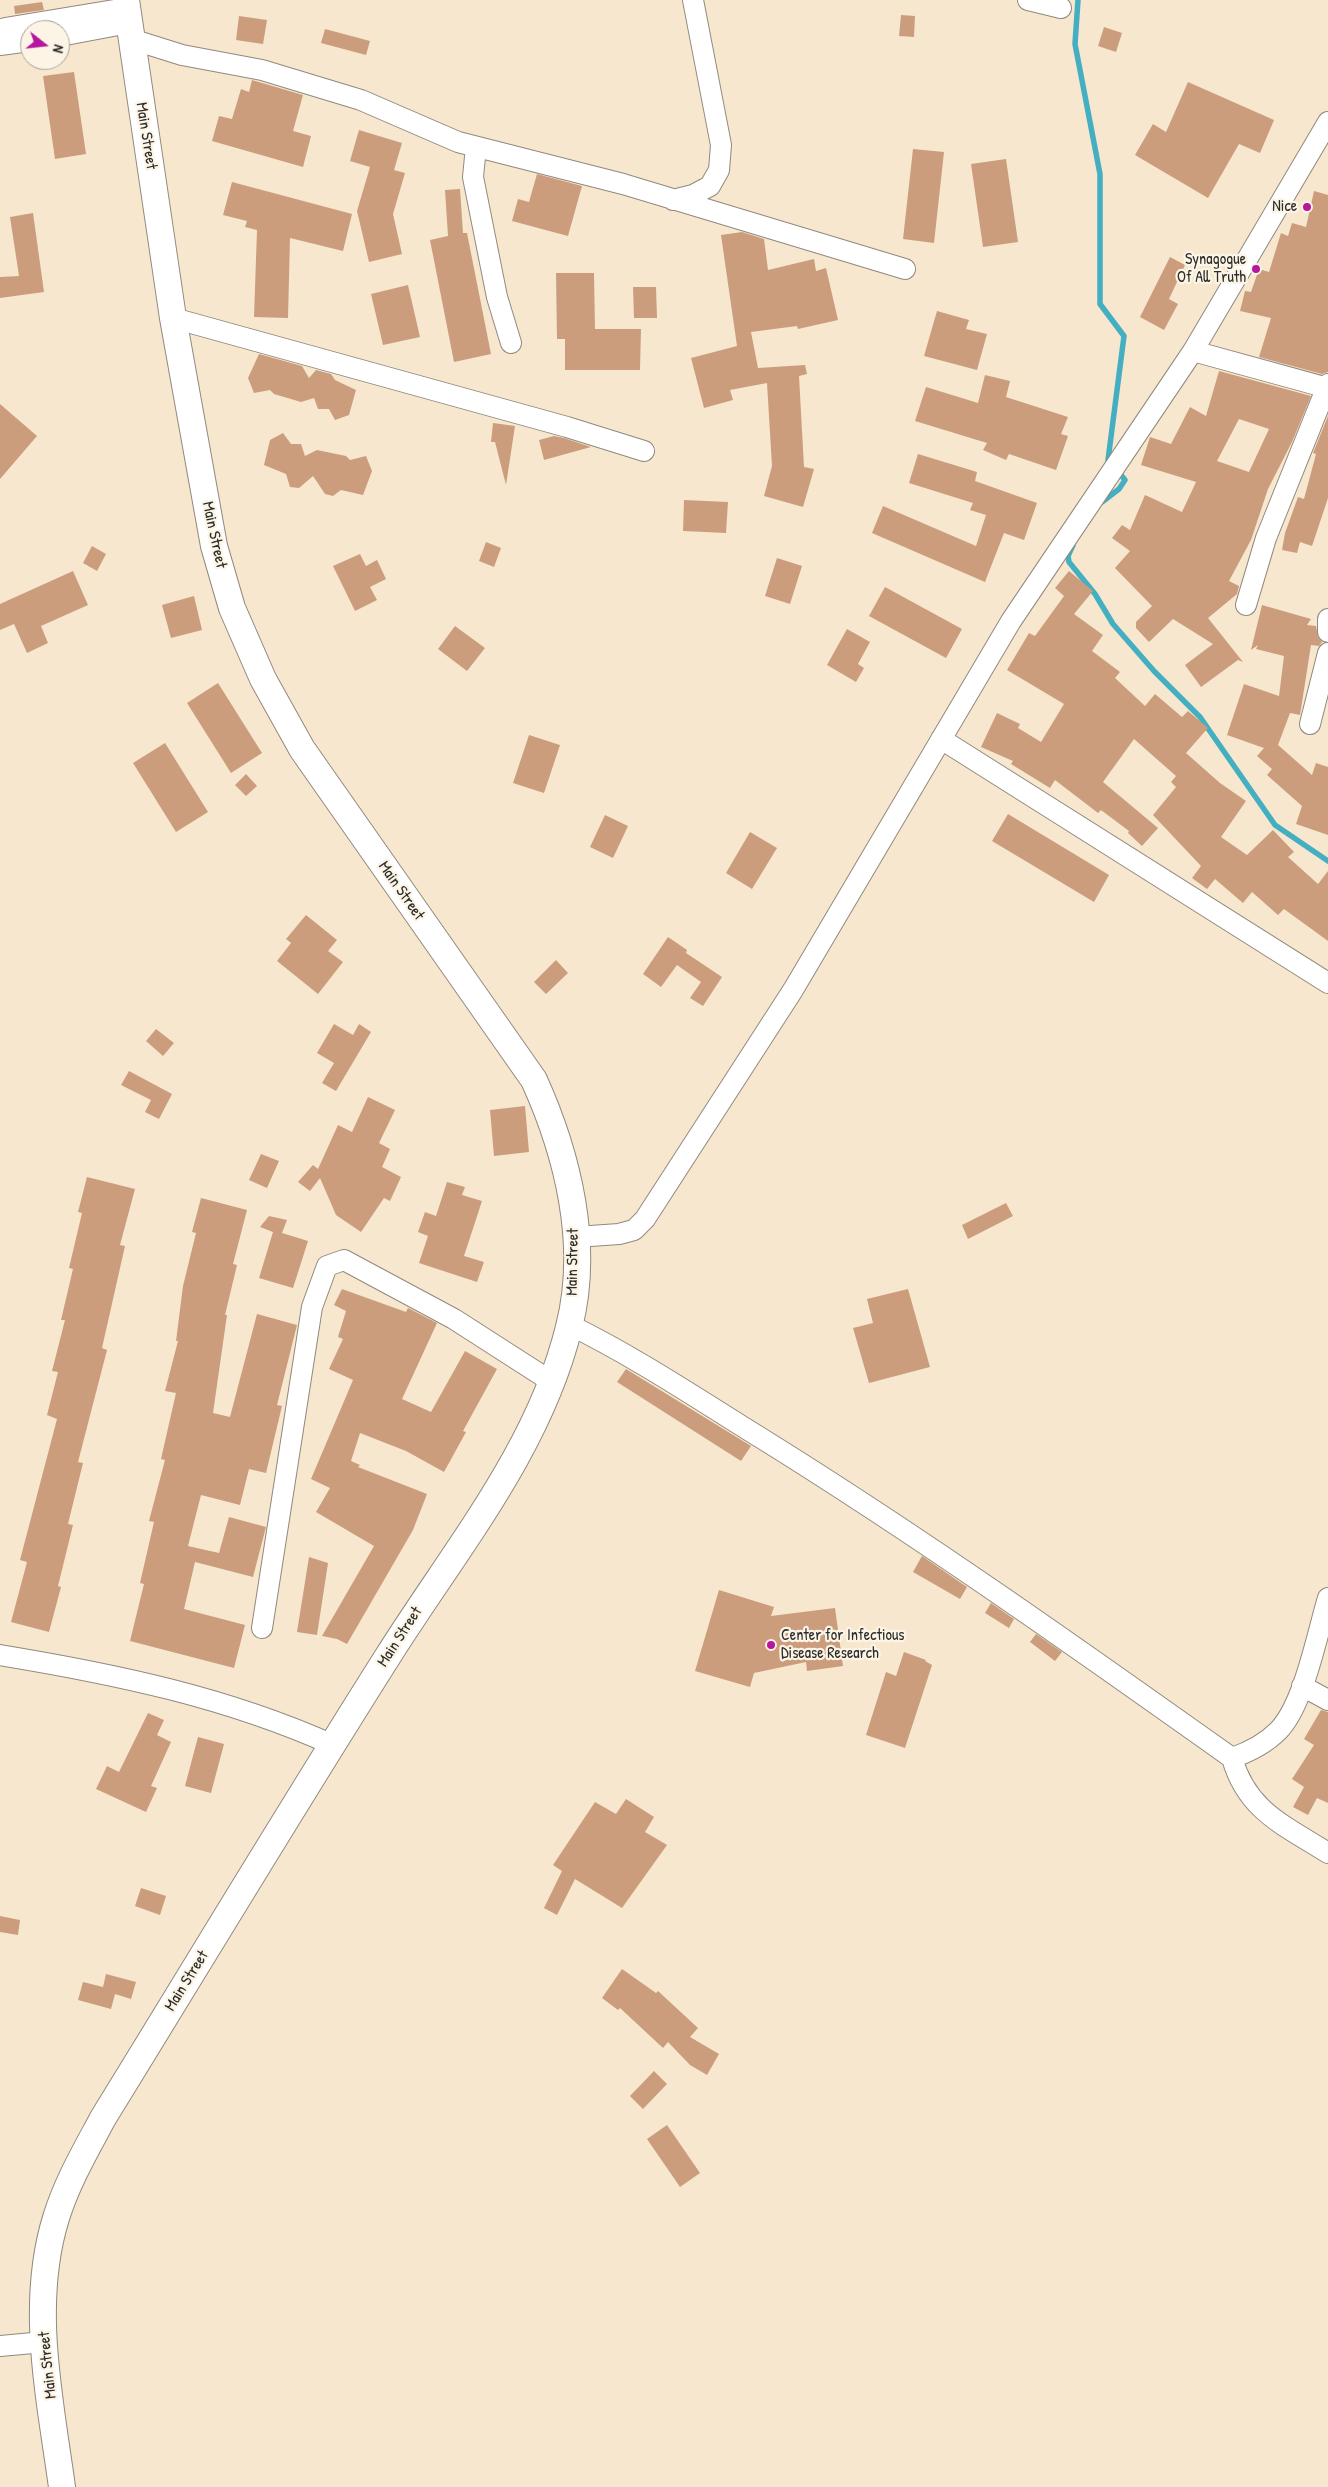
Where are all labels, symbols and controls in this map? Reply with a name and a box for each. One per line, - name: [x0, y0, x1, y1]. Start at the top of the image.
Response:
- north arrow: [20, 20, 70, 70]
- text: N: [49, 43, 69, 55]
- street label: Main Street: [131, 101, 161, 171]
- place label: Nice: [1272, 197, 1297, 217]
- marker: Nice: [1301, 201, 1313, 213]
- place label: Synagogue Of All Truth: [1177, 250, 1246, 288]
- marker: Synagogue Of All Truth: [1250, 263, 1262, 275]
- street label: Main Street: [198, 500, 230, 570]
- street label: Main Street: [374, 858, 428, 924]
- street label: Main Street: [563, 1228, 583, 1296]
- street label: Main Street: [374, 1603, 426, 1671]
- place label: Center for Infectious Disease Research: [781, 1626, 905, 1664]
- marker: Center for Infectious Disease Research: [765, 1639, 777, 1651]
- street label: Main Street: [161, 1947, 213, 2015]
- street label: Main Street: [35, 2330, 61, 2400]

